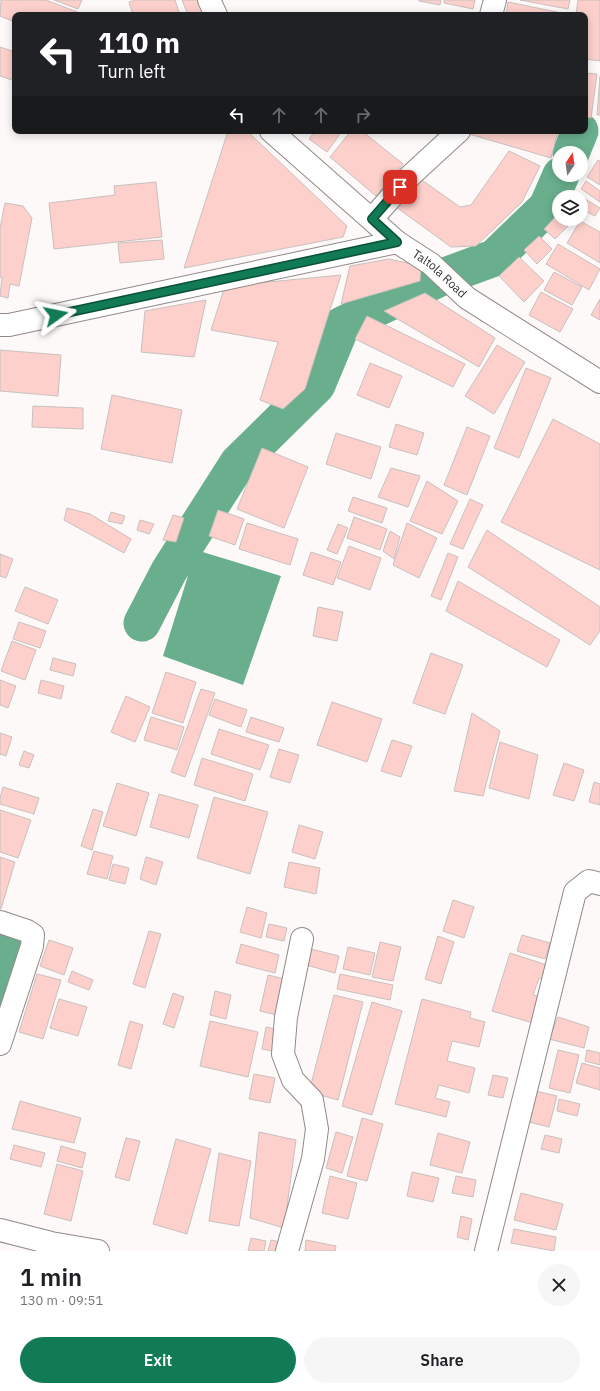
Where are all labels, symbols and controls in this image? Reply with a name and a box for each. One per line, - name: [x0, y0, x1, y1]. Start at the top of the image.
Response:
- text: 110 m: [98, 24, 180, 61]
- icon: left: [32, 28, 84, 80]
- text: Turn left: [98, 60, 166, 83]
- icon: left: [226, 104, 248, 126]
- icon: ahead: [268, 104, 290, 126]
- icon: ahead: [310, 104, 332, 126]
- icon: right: [352, 104, 374, 126]
- north arrow: [552, 146, 588, 182]
- map controls: [552, 146, 588, 226]
- pin: [383, 170, 417, 204]
- icon: arrive: [389, 176, 411, 198]
- button: layers: [552, 190, 588, 226]
- street label: Taltola Road: [410, 246, 470, 301]
- position arrow: [35, 294, 77, 336]
- text: 1 min: [20, 1261, 82, 1293]
- button: close: [538, 1264, 580, 1306]
- text: 130 m · 09:51: [20, 1292, 103, 1309]
- button: Exit: [20, 1337, 296, 1383]
- button: Share: [304, 1337, 580, 1383]

